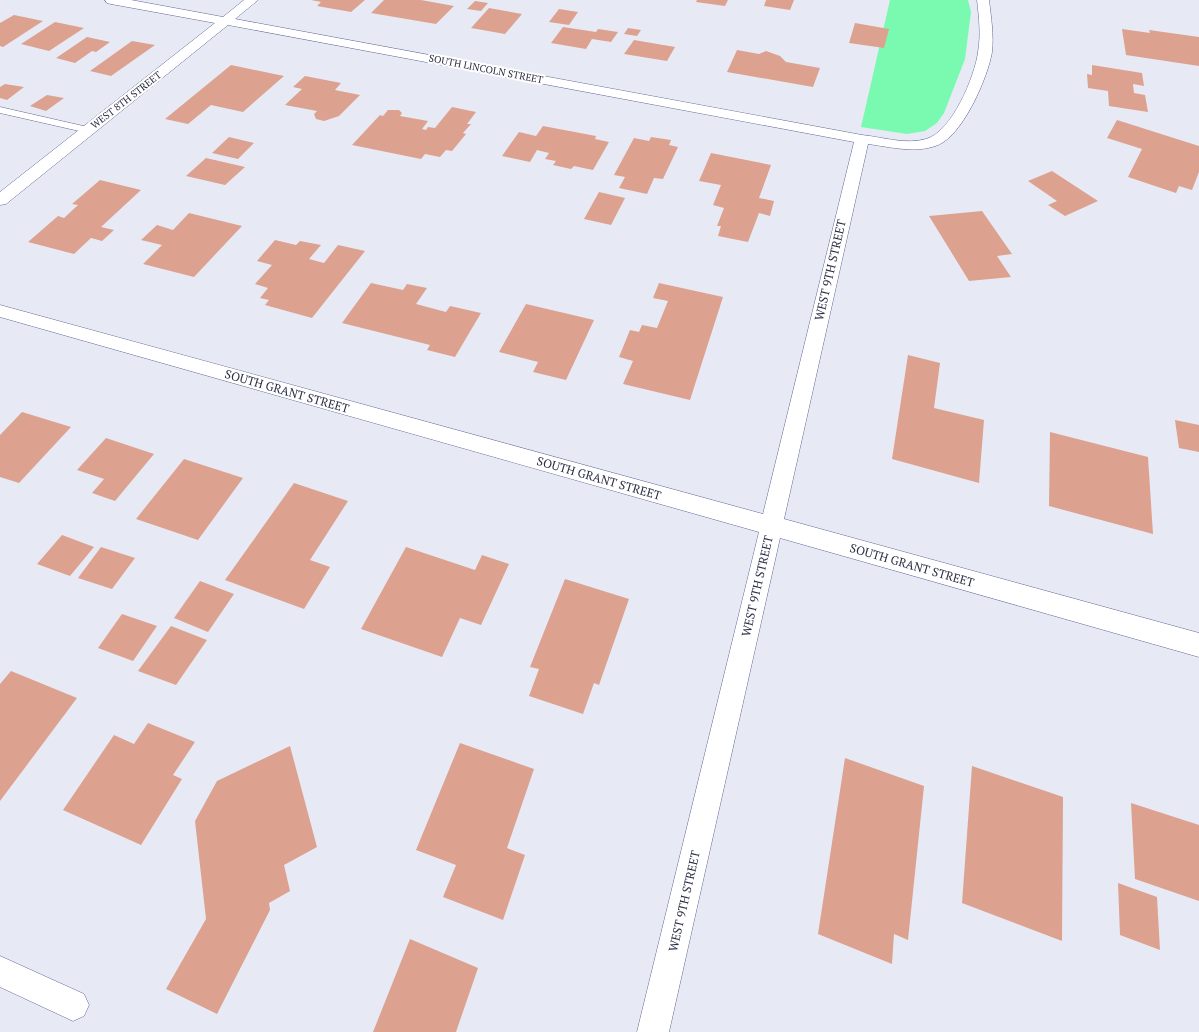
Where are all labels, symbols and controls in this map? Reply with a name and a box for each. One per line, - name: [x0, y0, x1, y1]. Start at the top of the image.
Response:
- street label: SOUTH LINCOLN STREET: [428, 52, 544, 86]
- street label: WEST 8TH STREET: [88, 68, 164, 132]
- street label: WEST 9TH STREET: [811, 217, 849, 322]
- street label: SOUTH GRANT STREET: [223, 366, 351, 416]
- street label: SOUTH GRANT STREET: [535, 453, 663, 503]
- street label: WEST 9TH STREET: [738, 533, 776, 638]
- street label: SOUTH GRANT STREET: [848, 540, 976, 590]
- street label: WEST 9TH STREET: [665, 848, 703, 953]

